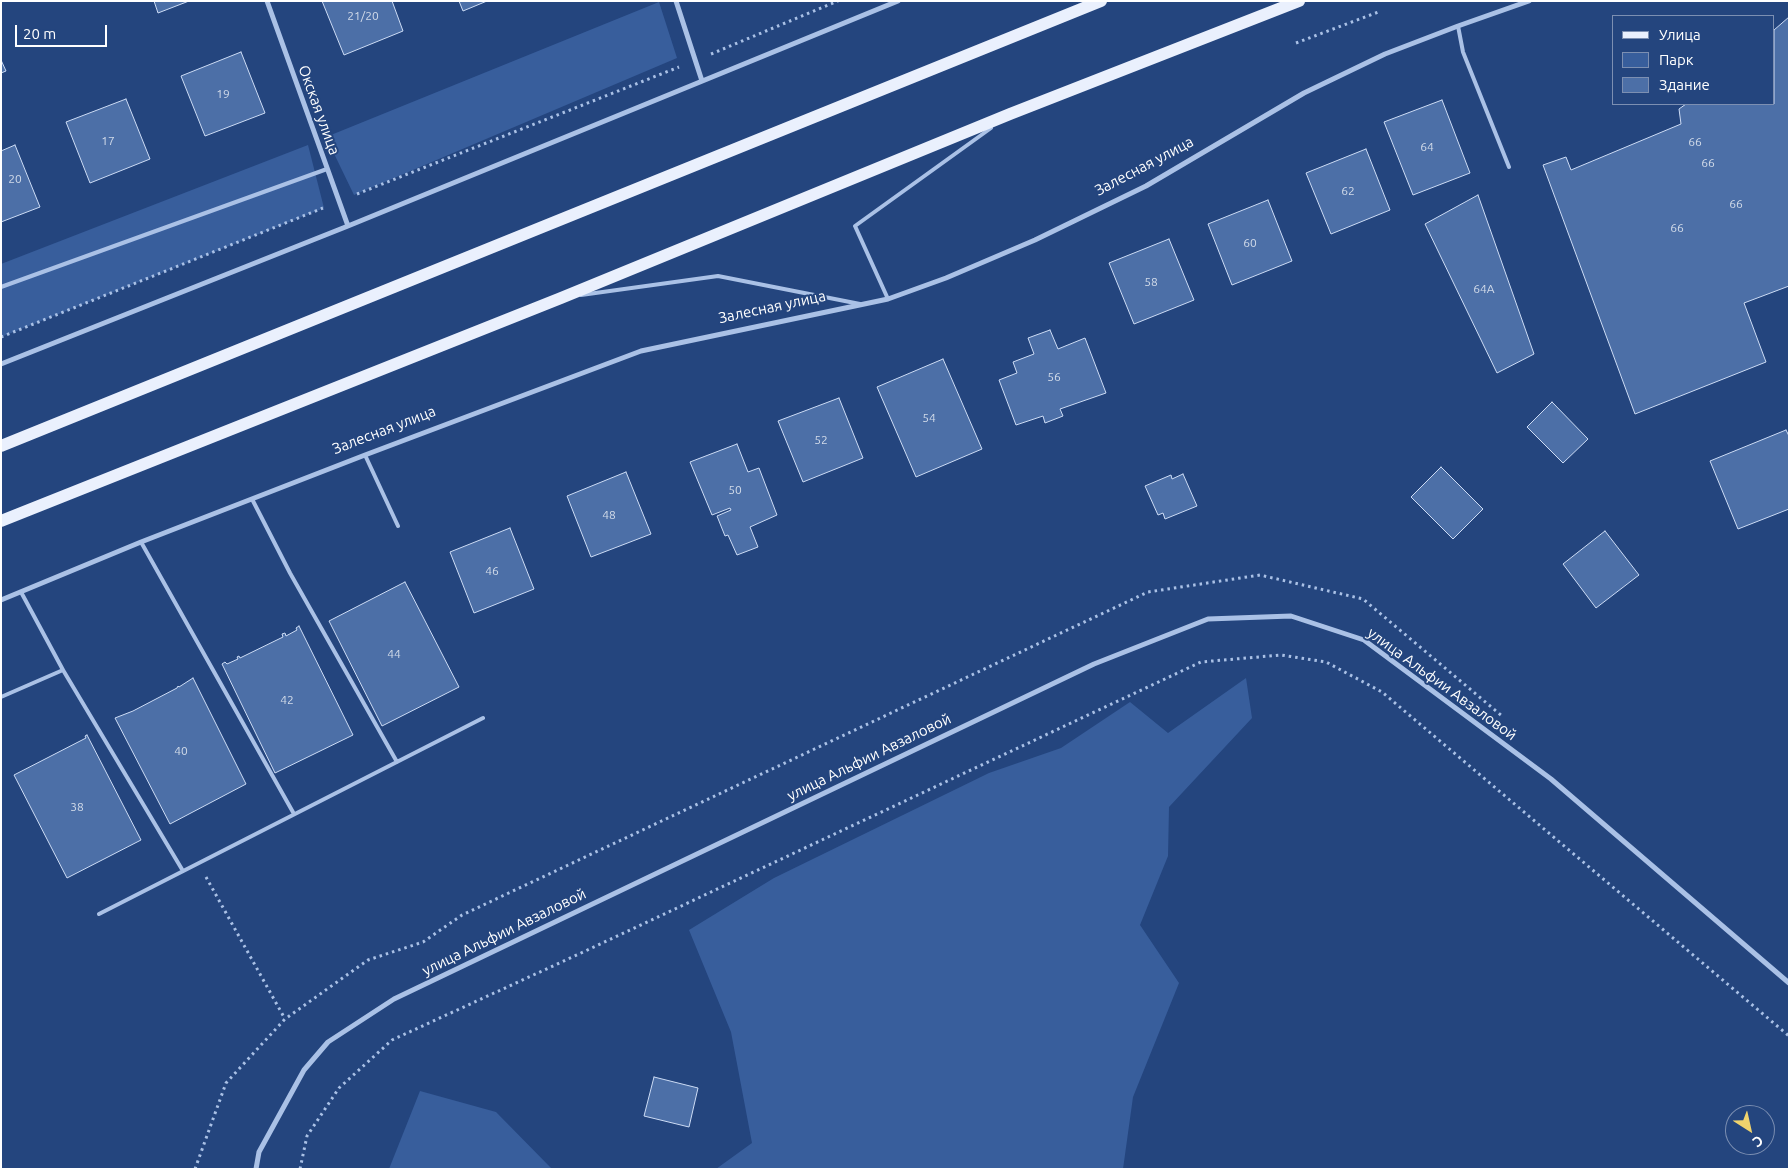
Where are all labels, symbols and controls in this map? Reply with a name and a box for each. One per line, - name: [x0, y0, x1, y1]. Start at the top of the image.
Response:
- house number: 21/20: [347, 9, 379, 23]
- scale bar: [18, 15, 110, 47]
- legend: [1612, 15, 1775, 105]
- text: 20 m: [23, 25, 56, 42]
- text: Улица: [1659, 26, 1701, 43]
- text: Парк: [1659, 51, 1694, 68]
- street label: Окская улица: [294, 63, 344, 157]
- text: Здание: [1659, 76, 1710, 93]
- house number: 19: [216, 87, 230, 101]
- street label: Залесная улица: [1092, 132, 1196, 200]
- house number: 17: [101, 134, 115, 148]
- house number: 66: [1688, 135, 1702, 149]
- house number: 64: [1420, 140, 1434, 154]
- house number: 66: [1701, 156, 1715, 170]
- house number: 20: [8, 172, 22, 186]
- house number: 62: [1341, 184, 1355, 198]
- house number: 66: [1729, 197, 1743, 211]
- house number: 66: [1670, 221, 1684, 235]
- house number: 60: [1243, 236, 1257, 250]
- house number: 58: [1144, 275, 1158, 289]
- house number: 64А: [1473, 282, 1495, 296]
- street label: Залесная улица: [717, 287, 827, 327]
- house number: 56: [1047, 370, 1061, 384]
- street label: Залесная улица: [330, 402, 438, 458]
- house number: 54: [922, 411, 936, 425]
- house number: 52: [814, 433, 828, 447]
- house number: 50: [728, 483, 742, 497]
- house number: 48: [602, 508, 616, 522]
- house number: 46: [485, 564, 499, 578]
- street label: улица Альфии Авзаловой: [1364, 624, 1520, 744]
- house number: 44: [387, 647, 401, 661]
- house number: 42: [280, 693, 294, 707]
- street label: улица Альфии Авзаловой: [784, 709, 954, 805]
- house number: 40: [174, 744, 188, 758]
- house number: 38: [70, 800, 84, 814]
- street label: улица Альфии Авзаловой: [419, 884, 589, 980]
- north arrow: [1725, 1105, 1775, 1155]
- text: С: [1750, 1132, 1766, 1151]

